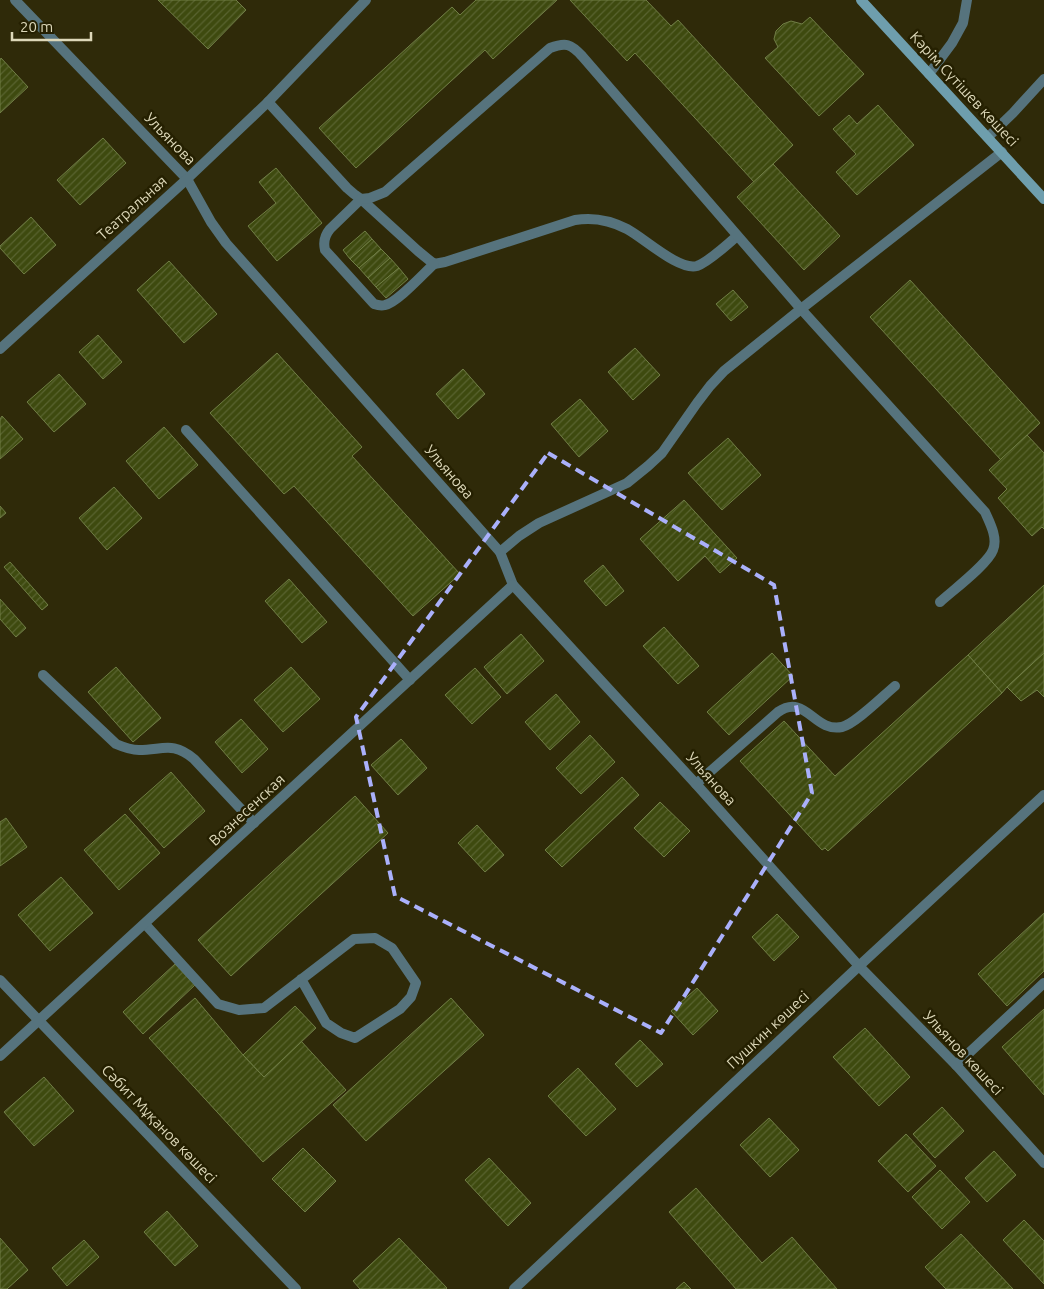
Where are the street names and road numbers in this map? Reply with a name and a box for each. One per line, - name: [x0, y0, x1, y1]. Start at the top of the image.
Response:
- street label: Кәрім Сүтішев көшесі: [907, 28, 1022, 150]
- street label: Ульянова: [141, 109, 199, 168]
- street label: Театральная: [93, 172, 170, 243]
- street label: Ульянова: [421, 441, 477, 502]
- street label: Ульянова: [683, 749, 740, 809]
- street label: Вознесенская: [205, 770, 288, 849]
- street label: Пушкин көшесі: [723, 987, 812, 1072]
- street label: Ульянов көшесі: [920, 1007, 1007, 1098]
- street label: Сәбит Мұқанов көшесі: [98, 1061, 220, 1186]

